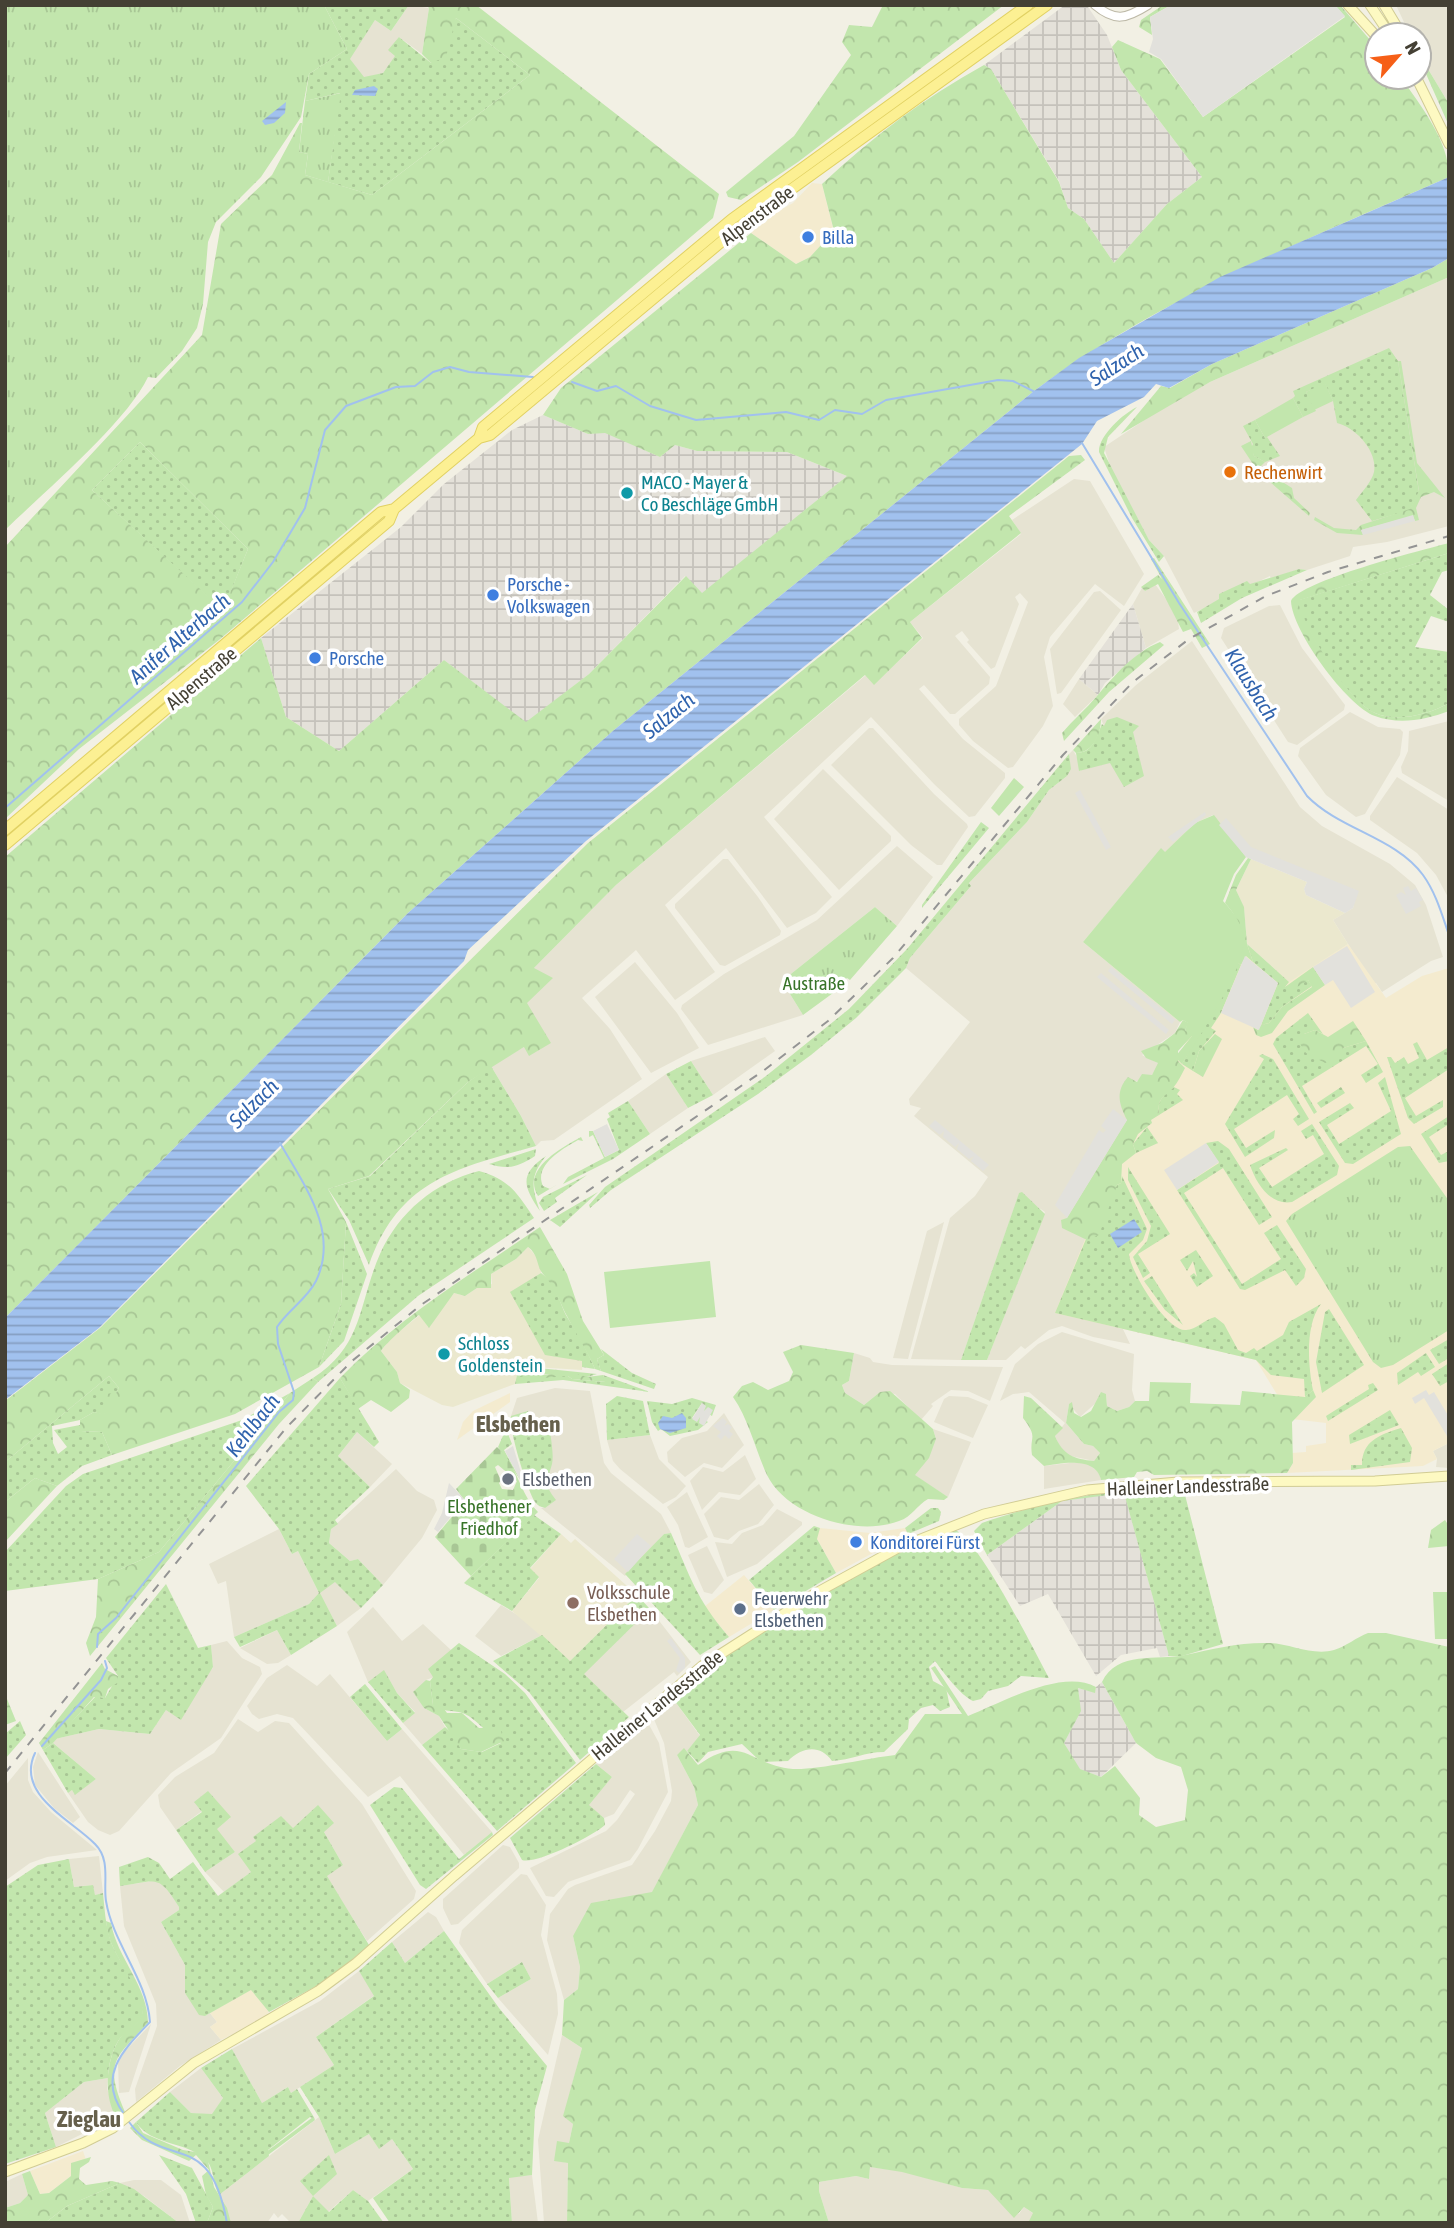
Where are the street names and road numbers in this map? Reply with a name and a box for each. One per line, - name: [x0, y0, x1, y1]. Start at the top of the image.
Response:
- street label: Alpenstraße: [716, 181, 798, 249]
- street label: Alpenstraße: [161, 642, 241, 714]
- street label: Halleiner Landesstraße: [1106, 1472, 1270, 1500]
- street label: Halleiner Landesstraße: [587, 1645, 727, 1765]

